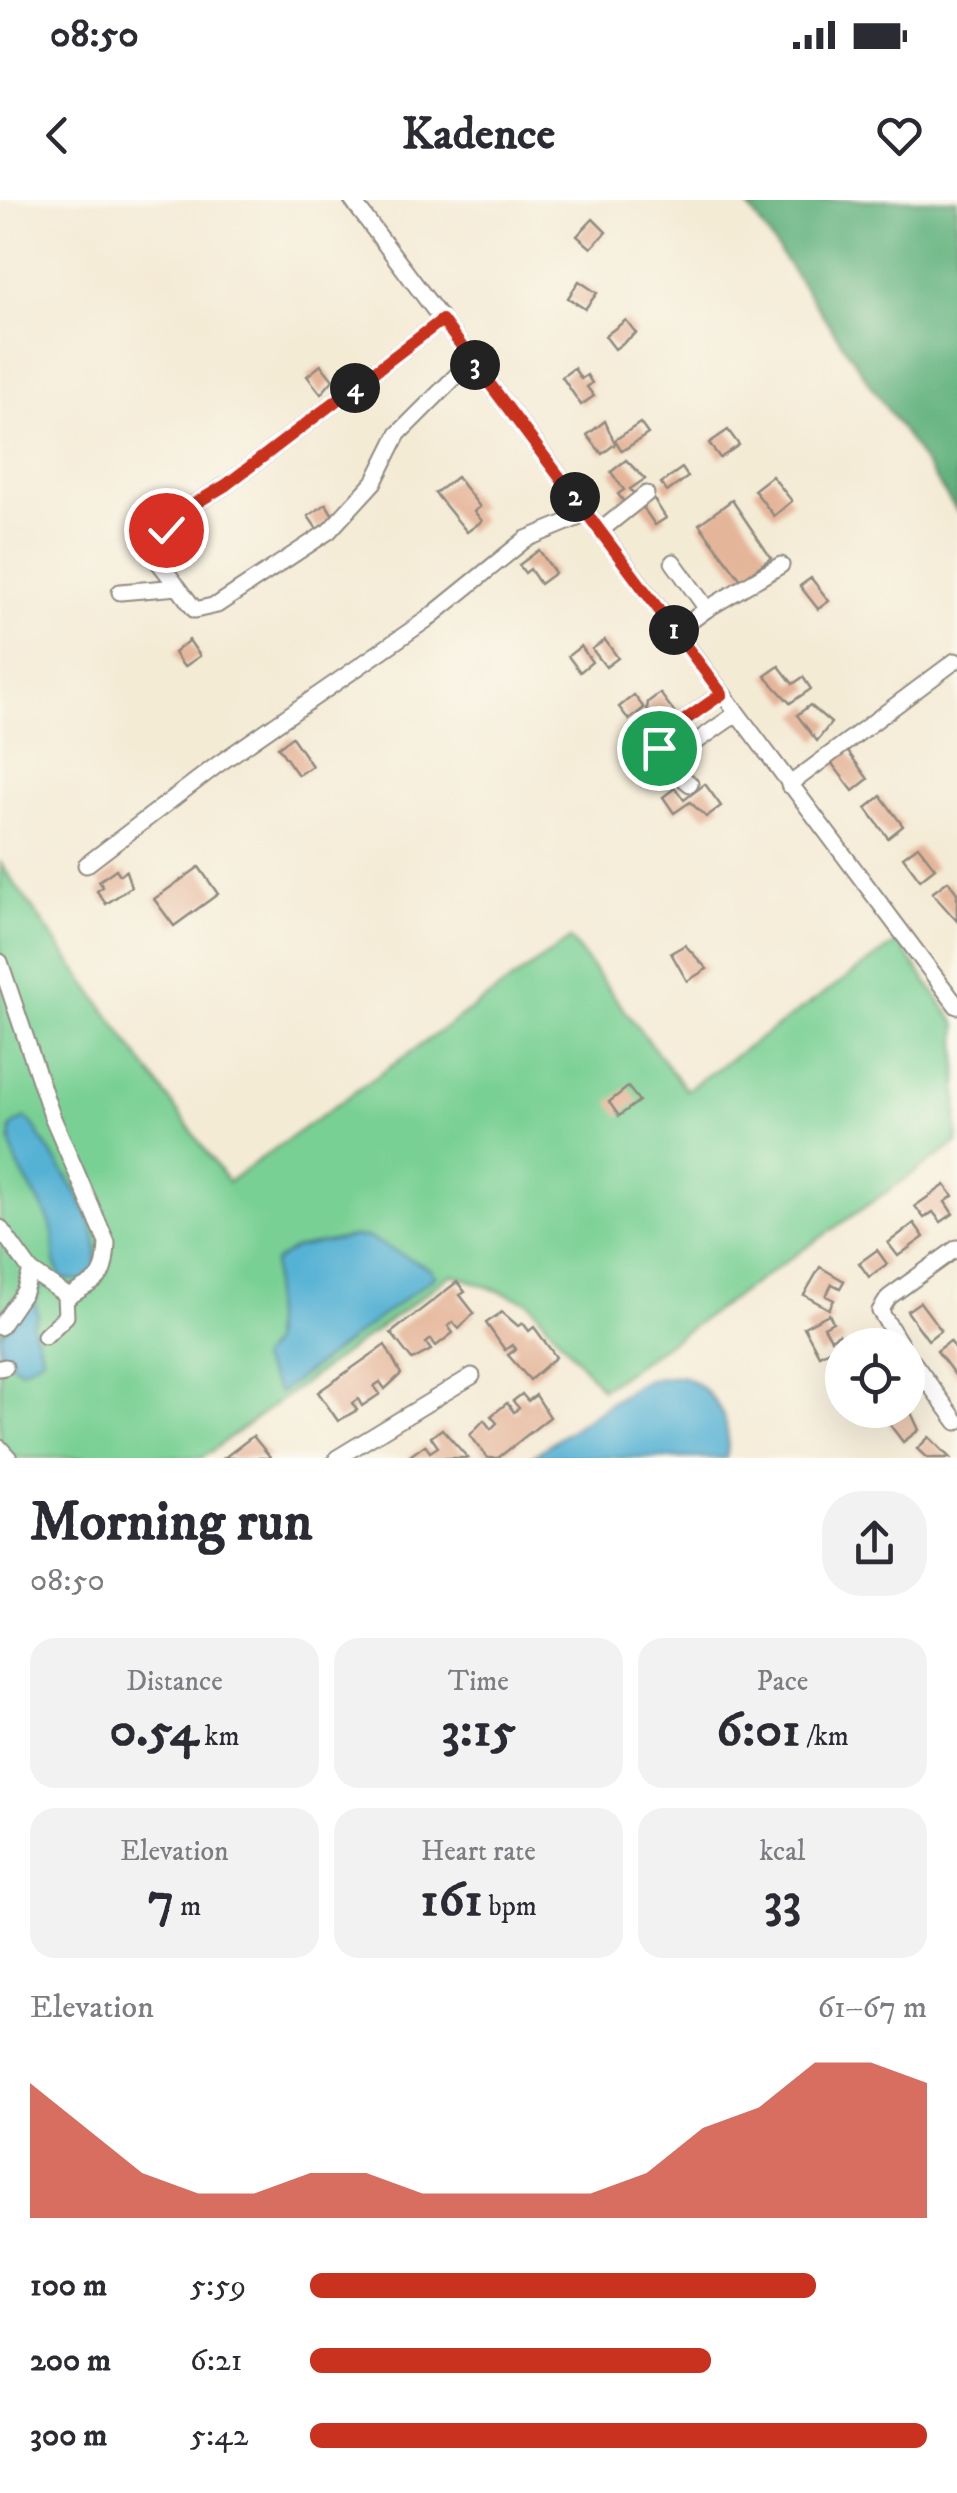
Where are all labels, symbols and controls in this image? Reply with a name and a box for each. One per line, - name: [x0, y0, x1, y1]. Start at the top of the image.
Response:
- text: 08:50: [50, 11, 139, 59]
- text: Kadence: [402, 107, 555, 163]
- icon: back: [30, 108, 85, 163]
- icon: heart: [872, 108, 927, 163]
- pin: 3: [450, 340, 500, 390]
- text: 3: [470, 347, 480, 382]
- pin: 4: [330, 363, 380, 413]
- text: 4: [347, 370, 363, 405]
- pin: 2: [550, 472, 600, 522]
- text: 2: [568, 479, 582, 514]
- pin: [124, 488, 209, 573]
- icon: check: [139, 503, 194, 558]
- pin: 1: [649, 605, 699, 655]
- text: 1: [669, 612, 679, 647]
- pin: [617, 706, 702, 791]
- icon: arrive: [632, 721, 687, 776]
- map controls: [825, 1328, 925, 1428]
- button: locate: [825, 1328, 925, 1428]
- text: Morning run: [30, 1489, 312, 1558]
- button: share: [822, 1491, 927, 1596]
- text: 08:50: [30, 1561, 105, 1601]
- text: Distance: [126, 1664, 223, 1699]
- text: Time: [448, 1664, 509, 1699]
- text: Pace: [757, 1664, 808, 1699]
- text: 0.54: [109, 1699, 199, 1762]
- text: 3:15: [441, 1699, 516, 1762]
- text: 6:01: [716, 1699, 800, 1762]
- text: km: [199, 1719, 240, 1754]
- text: /km: [800, 1719, 849, 1754]
- text: Elevation: [120, 1834, 229, 1869]
- text: Heart rate: [421, 1834, 536, 1869]
- text: kcal: [760, 1834, 805, 1869]
- text: 7: [148, 1869, 174, 1932]
- text: 161: [420, 1869, 483, 1932]
- text: 33: [764, 1869, 801, 1932]
- text: m: [174, 1889, 201, 1924]
- text: bpm: [483, 1889, 537, 1924]
- text: Elevation: [30, 1988, 154, 2028]
- text: 61–67 m: [817, 1988, 927, 2028]
- text: 100 m: [30, 2266, 107, 2306]
- text: 5:59: [190, 2266, 246, 2306]
- text: 200 m: [30, 2341, 111, 2381]
- text: 6:21: [190, 2341, 242, 2381]
- text: 300 m: [30, 2416, 107, 2456]
- text: 5:42: [190, 2416, 248, 2456]

